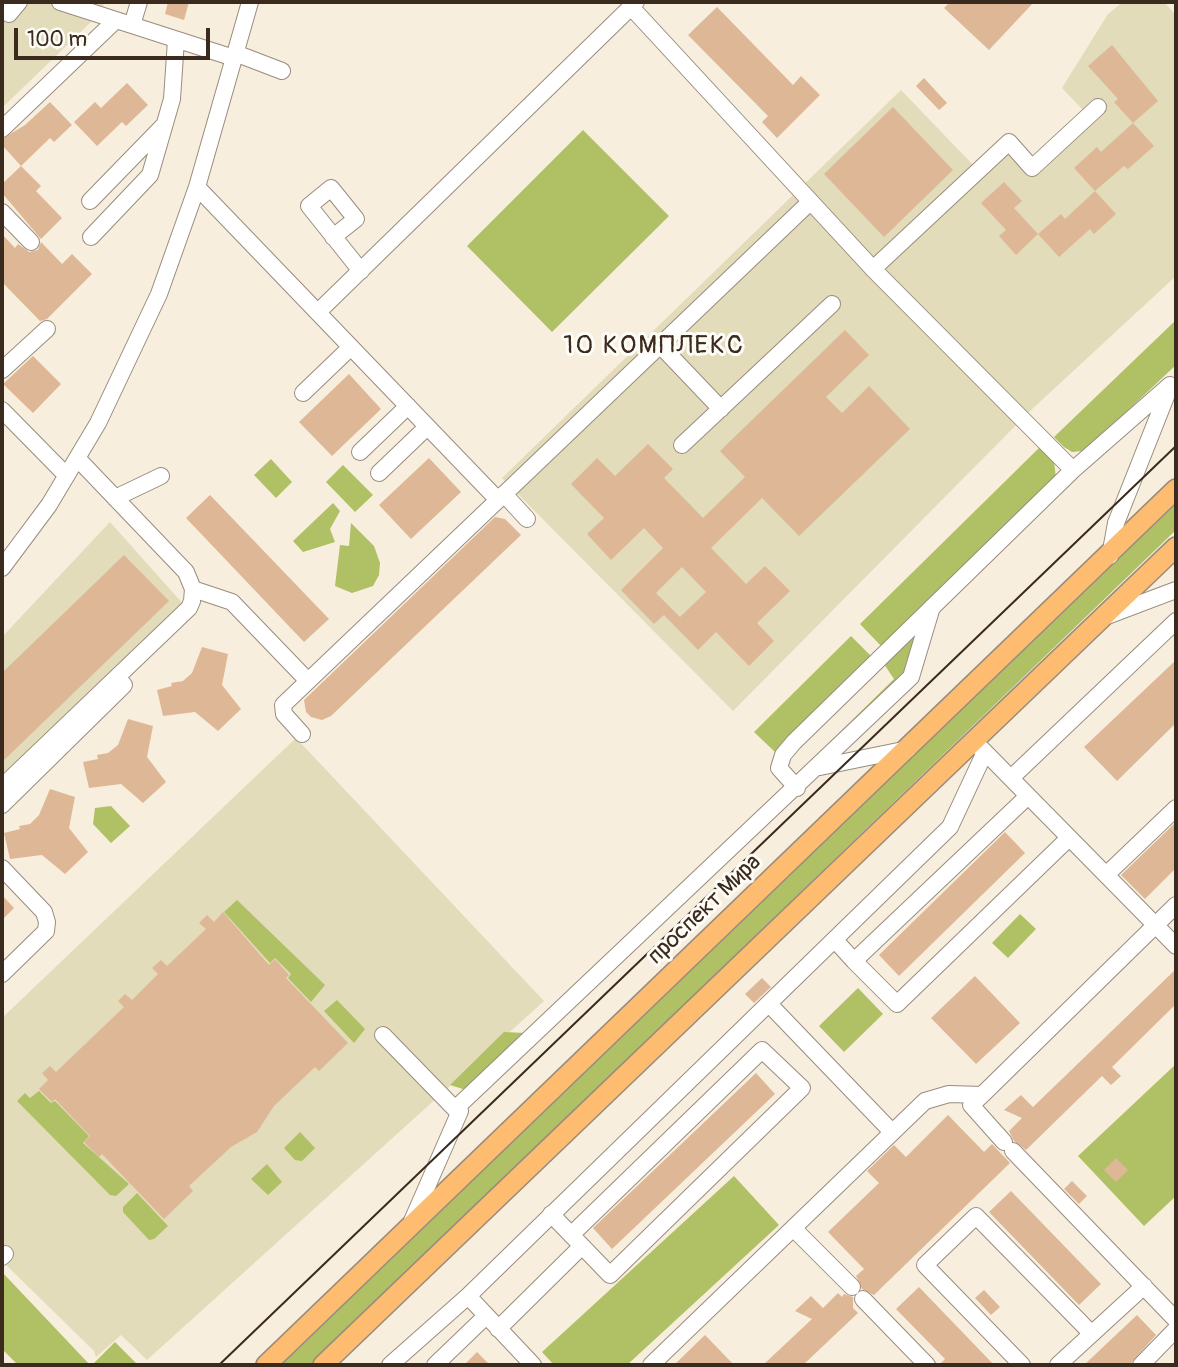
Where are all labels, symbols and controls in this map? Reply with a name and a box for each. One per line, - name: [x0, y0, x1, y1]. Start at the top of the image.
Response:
- scale bar: [18, 14, 214, 58]
- text: 100 m: [27, 26, 87, 53]
- district label: 10 КОМПЛЕКС: [565, 330, 743, 362]
- street label: проспект Мира: [643, 849, 767, 971]

